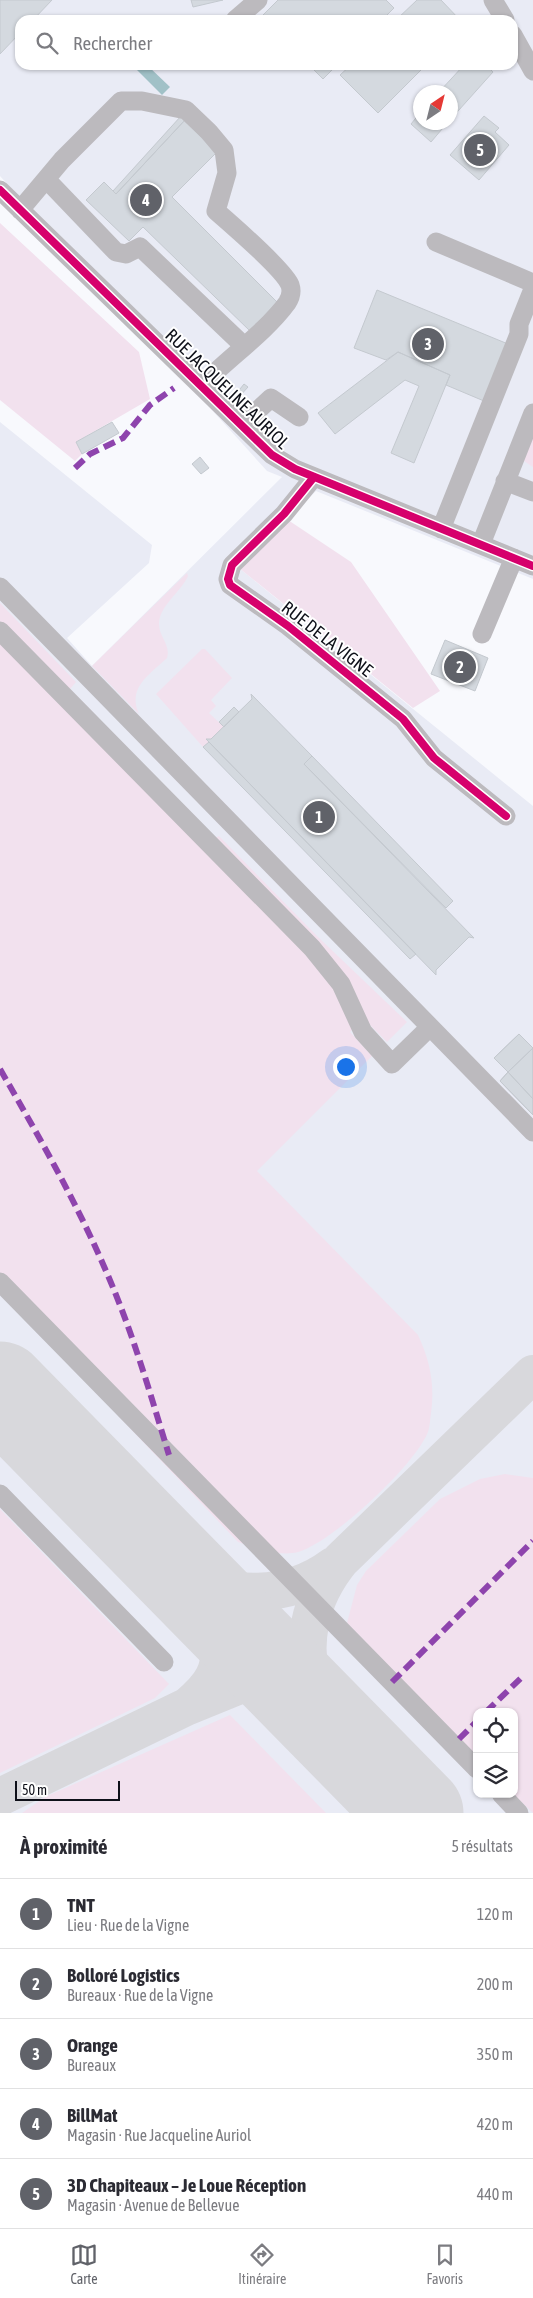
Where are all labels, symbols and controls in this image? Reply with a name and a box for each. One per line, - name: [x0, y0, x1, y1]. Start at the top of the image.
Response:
- search box: [15, 15, 518, 70]
- icon: search: [33, 29, 61, 57]
- text: Rechercher: [73, 32, 152, 54]
- north arrow: [413, 85, 458, 130]
- pin: 5: [464, 131, 496, 169]
- pin: 4: [130, 181, 162, 219]
- street label: RUE JACQUELINE AURIOL: [161, 324, 294, 453]
- pin: 3: [412, 325, 444, 363]
- street label: RUE DE LA VIGNE: [278, 597, 377, 681]
- pin: 2: [444, 648, 476, 686]
- pin: 1: [303, 798, 335, 836]
- your location: [333, 1054, 359, 1080]
- map controls: [473, 1708, 518, 1798]
- button: locate: [473, 1708, 518, 1753]
- button: layers: [473, 1753, 518, 1798]
- scale bar: [15, 1778, 120, 1801]
- text: 50 m: [22, 1782, 47, 1798]
- text: À proximité: [20, 1834, 108, 1858]
- text: 5 résultats: [451, 1837, 513, 1855]
- text: TNT: [67, 1894, 95, 1916]
- text: 1: [32, 1905, 40, 1923]
- text: 120 m: [477, 1905, 513, 1923]
- text: Lieu · Rue de la Vigne: [67, 1916, 189, 1934]
- text: Bolloré Logistics: [67, 1964, 180, 1986]
- text: 2: [32, 1975, 40, 1993]
- text: 200 m: [477, 1975, 513, 1993]
- text: Bureaux · Rue de la Vigne: [67, 1986, 213, 2004]
- text: Orange: [67, 2034, 118, 2056]
- text: 3: [32, 2045, 40, 2063]
- text: 350 m: [477, 2045, 513, 2063]
- text: Bureaux: [67, 2056, 116, 2074]
- text: BillMat: [67, 2104, 117, 2126]
- text: 4: [32, 2115, 40, 2133]
- text: 420 m: [477, 2115, 513, 2133]
- text: Magasin · Rue Jacqueline Auriol: [67, 2126, 251, 2144]
- text: 3D Chapiteaux – Je Loue Réception: [67, 2174, 306, 2196]
- text: 5: [32, 2185, 40, 2203]
- text: 440 m: [477, 2185, 513, 2203]
- text: Magasin · Avenue de Bellevue: [67, 2196, 239, 2214]
- tab: Carte: [70, 2241, 98, 2287]
- tab: Itinéraire: [238, 2241, 286, 2287]
- tab: Favoris: [427, 2241, 463, 2287]

